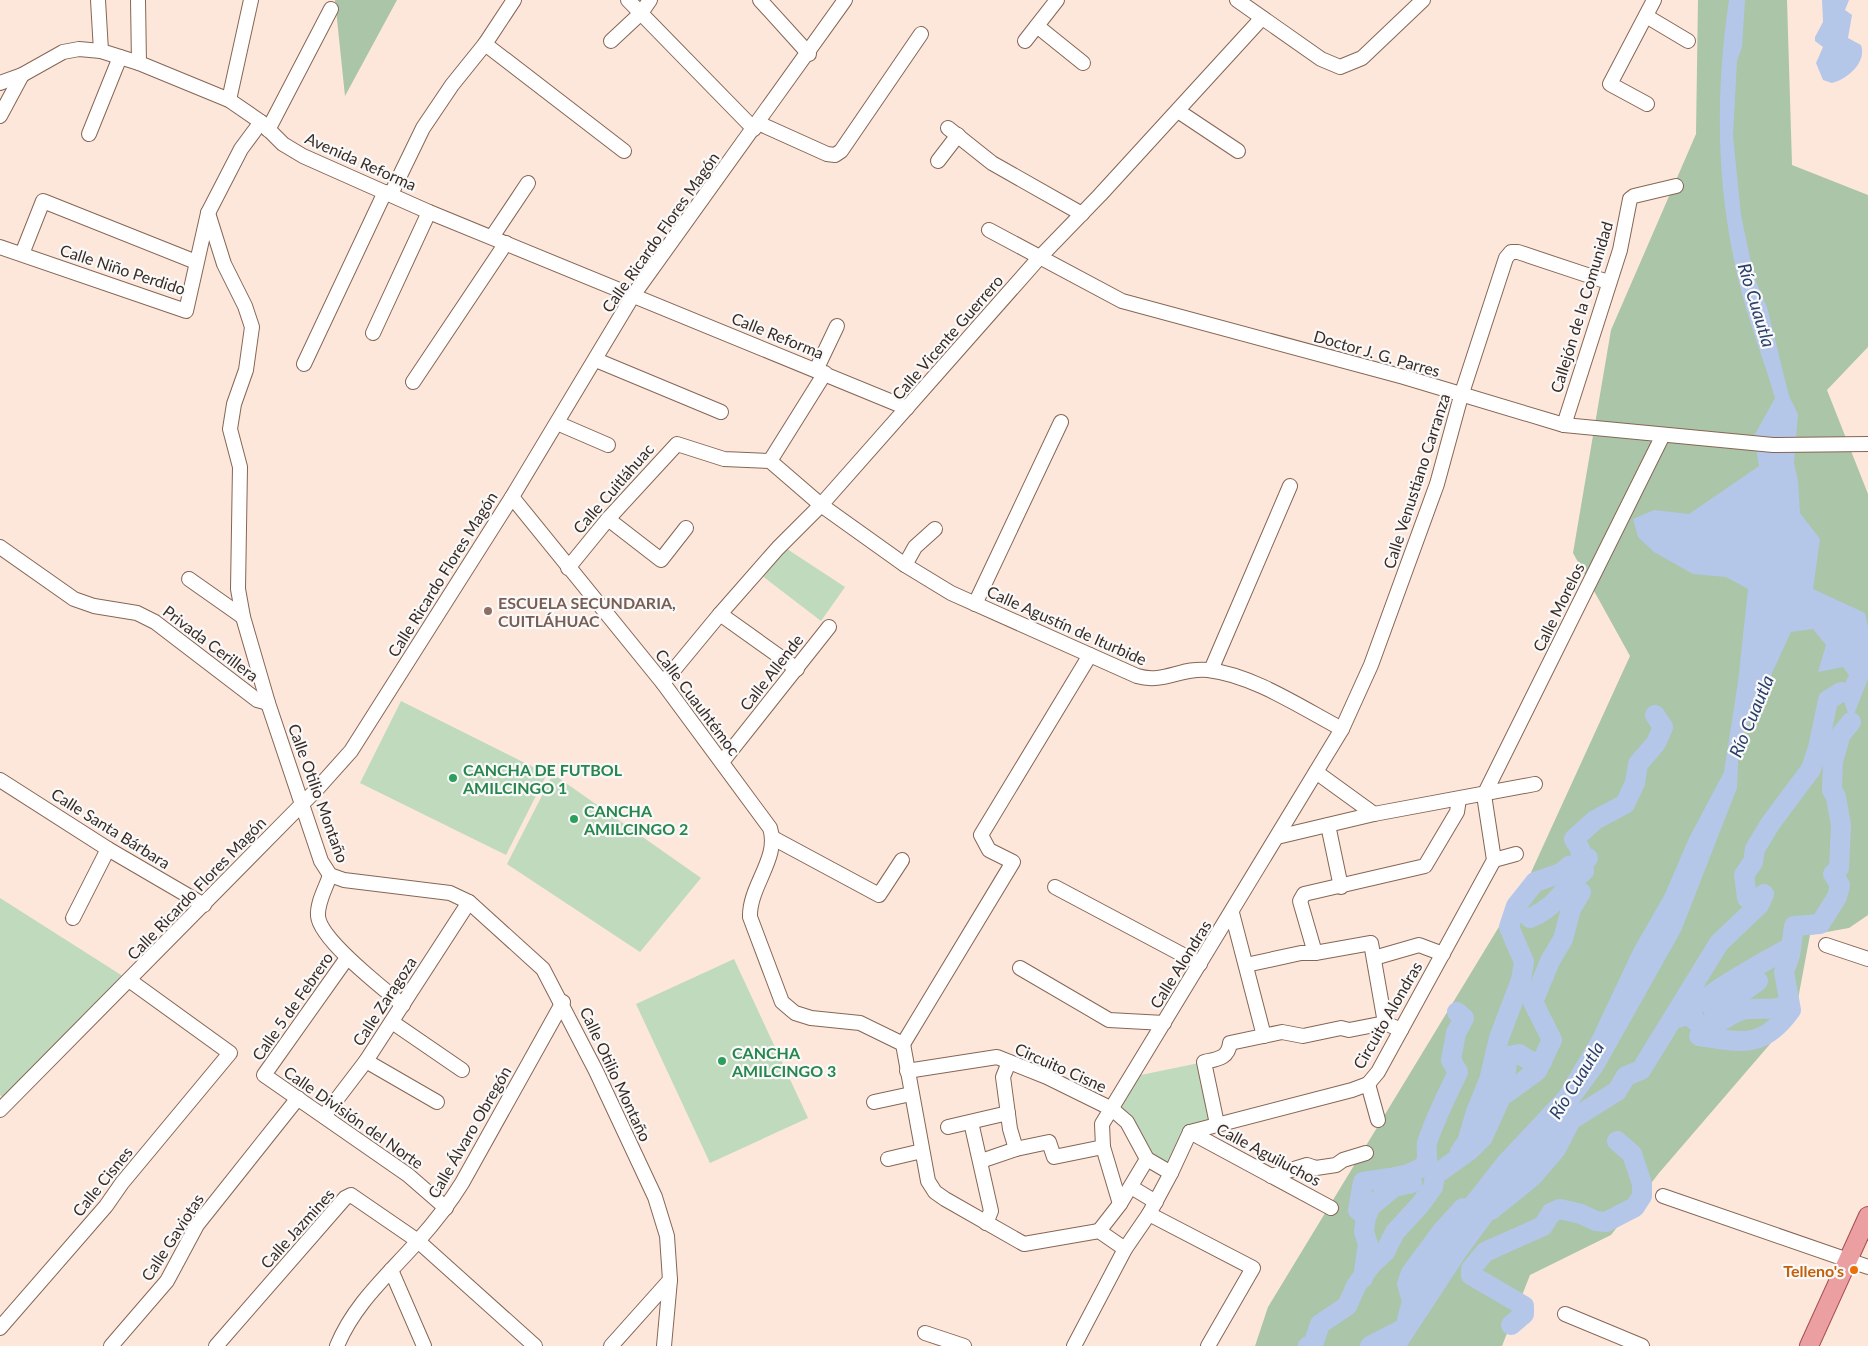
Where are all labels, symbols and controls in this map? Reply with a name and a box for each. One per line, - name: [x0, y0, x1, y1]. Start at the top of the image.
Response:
- street label: Avenida Reforma: [302, 128, 420, 194]
- street label: Calle Ricardo Flores Magón: [597, 148, 723, 316]
- street label: Callejón de la Comunidad: [1546, 219, 1616, 395]
- street label: Calle Niño Perdido: [58, 240, 188, 298]
- water label: Río Cuautla: [1734, 260, 1780, 350]
- street label: Calle Vicente Guerrero: [888, 271, 1006, 403]
- street label: Calle Reforma: [729, 308, 827, 362]
- street label: Doctor J. G. Parres: [1312, 326, 1443, 380]
- street label: Calle Venustiano Carranza: [1379, 391, 1453, 571]
- street label: Calle Cuitláhuac: [569, 439, 657, 537]
- street label: Calle Ricardo Flores Magón: [383, 488, 501, 660]
- street label: Calle Morelos: [1528, 560, 1588, 654]
- street label: Calle Agustín de Iturbide: [984, 581, 1150, 669]
- place label: ESCUELA SECUNDARIA, CUITLÁHUAC: [498, 593, 676, 630]
- street label: Privada Cerillera: [160, 601, 262, 685]
- marker: ESCUELA SECUNDARIA, CUITLÁHUAC: [482, 605, 494, 617]
- street label: Calle Allende: [735, 630, 807, 714]
- street label: Calle Cuauhtémoc: [652, 645, 744, 759]
- water label: Río Cuautla: [1724, 672, 1778, 760]
- street label: Calle Otilio Montaño: [285, 721, 353, 865]
- place label: CANCHA DE FUTBOL AMILCINGO 1: [462, 760, 623, 797]
- marker: CANCHA DE FUTBOL AMILCINGO 1: [447, 772, 459, 784]
- street label: Calle Santa Bárbara: [48, 784, 174, 872]
- place label: CANCHA AMILCINGO 2: [583, 801, 688, 838]
- street label: Calle Ricardo Flores Magón: [123, 813, 269, 963]
- marker: CANCHA AMILCINGO 2: [568, 813, 580, 825]
- street label: Calle Alondras: [1145, 916, 1215, 1012]
- street label: Calle 5 de Febrero: [248, 948, 336, 1064]
- street label: Calle Zaragoza: [348, 953, 420, 1049]
- street label: Circuito Alondras: [1349, 958, 1425, 1072]
- street label: Calle Otilio Montaño: [576, 1004, 656, 1144]
- water label: Río Cuautla: [1544, 1037, 1608, 1123]
- street label: Circuito Cisne: [1012, 1038, 1110, 1096]
- place label: CANCHA AMILCINGO 3: [731, 1043, 836, 1080]
- marker: CANCHA AMILCINGO 3: [716, 1055, 728, 1067]
- street label: Calle División del Norte: [281, 1062, 427, 1172]
- street label: Calle Álvaro Obregón: [423, 1063, 515, 1201]
- street label: Calle Aguiluchos: [1214, 1119, 1324, 1190]
- street label: Calle Cisnes: [68, 1142, 136, 1220]
- street label: Calle Jazmines: [256, 1184, 338, 1272]
- street label: Calle Gaviotas: [137, 1190, 207, 1284]
- place label: Telleno's: [1783, 1261, 1844, 1280]
- marker: Telleno's: [1848, 1264, 1860, 1276]

